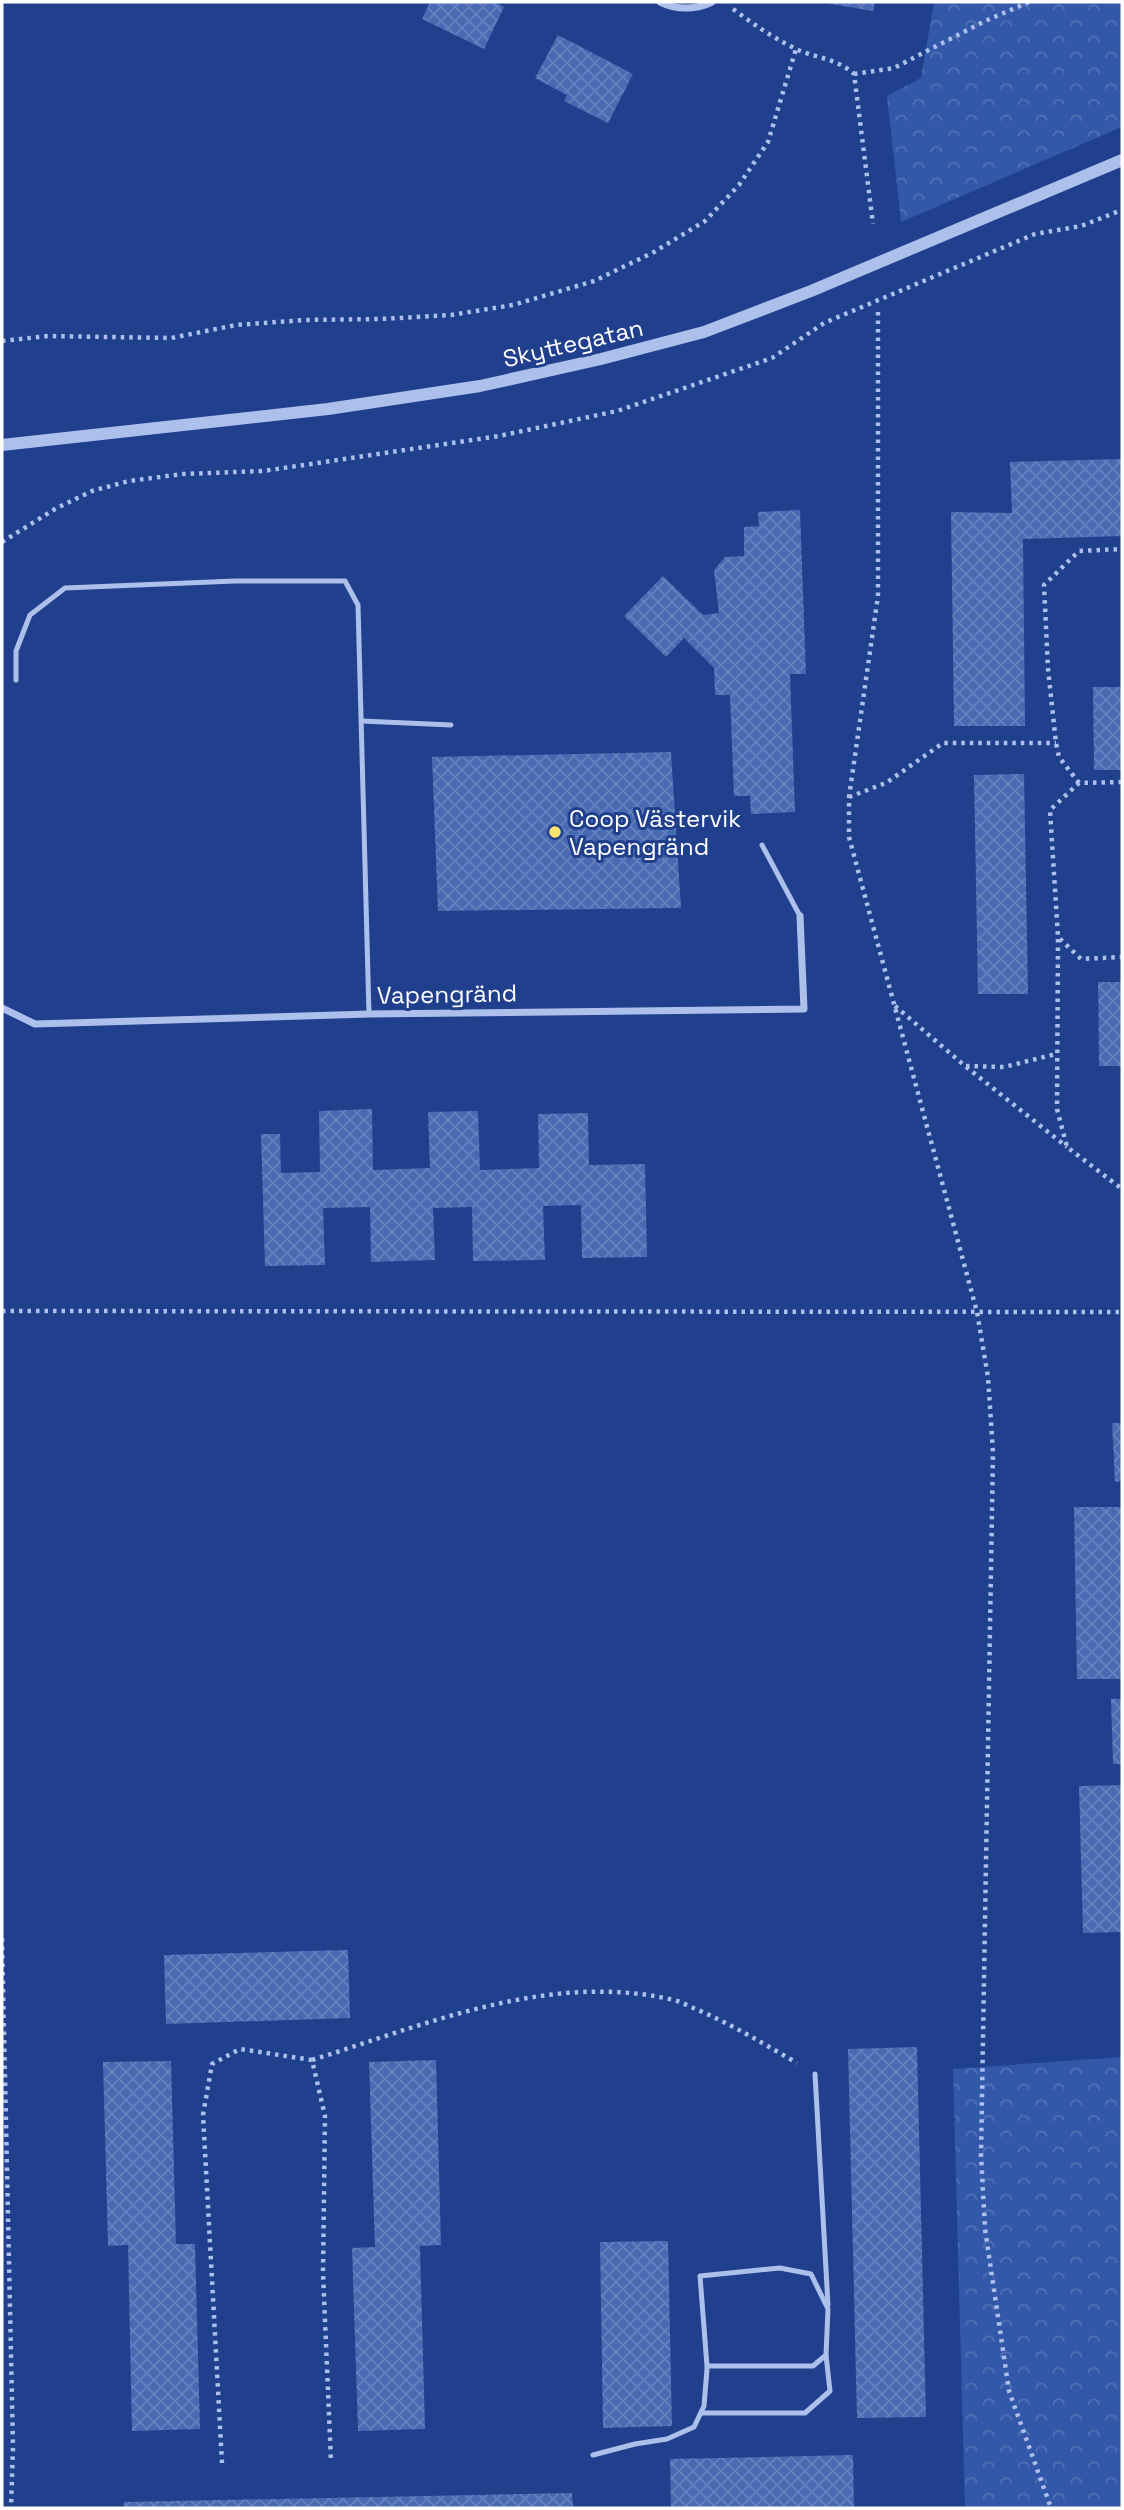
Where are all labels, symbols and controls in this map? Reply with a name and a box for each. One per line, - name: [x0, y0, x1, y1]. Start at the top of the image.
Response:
- street label: Skyttegatan: [500, 312, 646, 374]
- place label: Coop Västervik Vapengränd: [569, 803, 741, 862]
- marker: Coop Västervik Vapengränd: [547, 824, 563, 840]
- street label: Vapengränd: [377, 977, 517, 1011]

